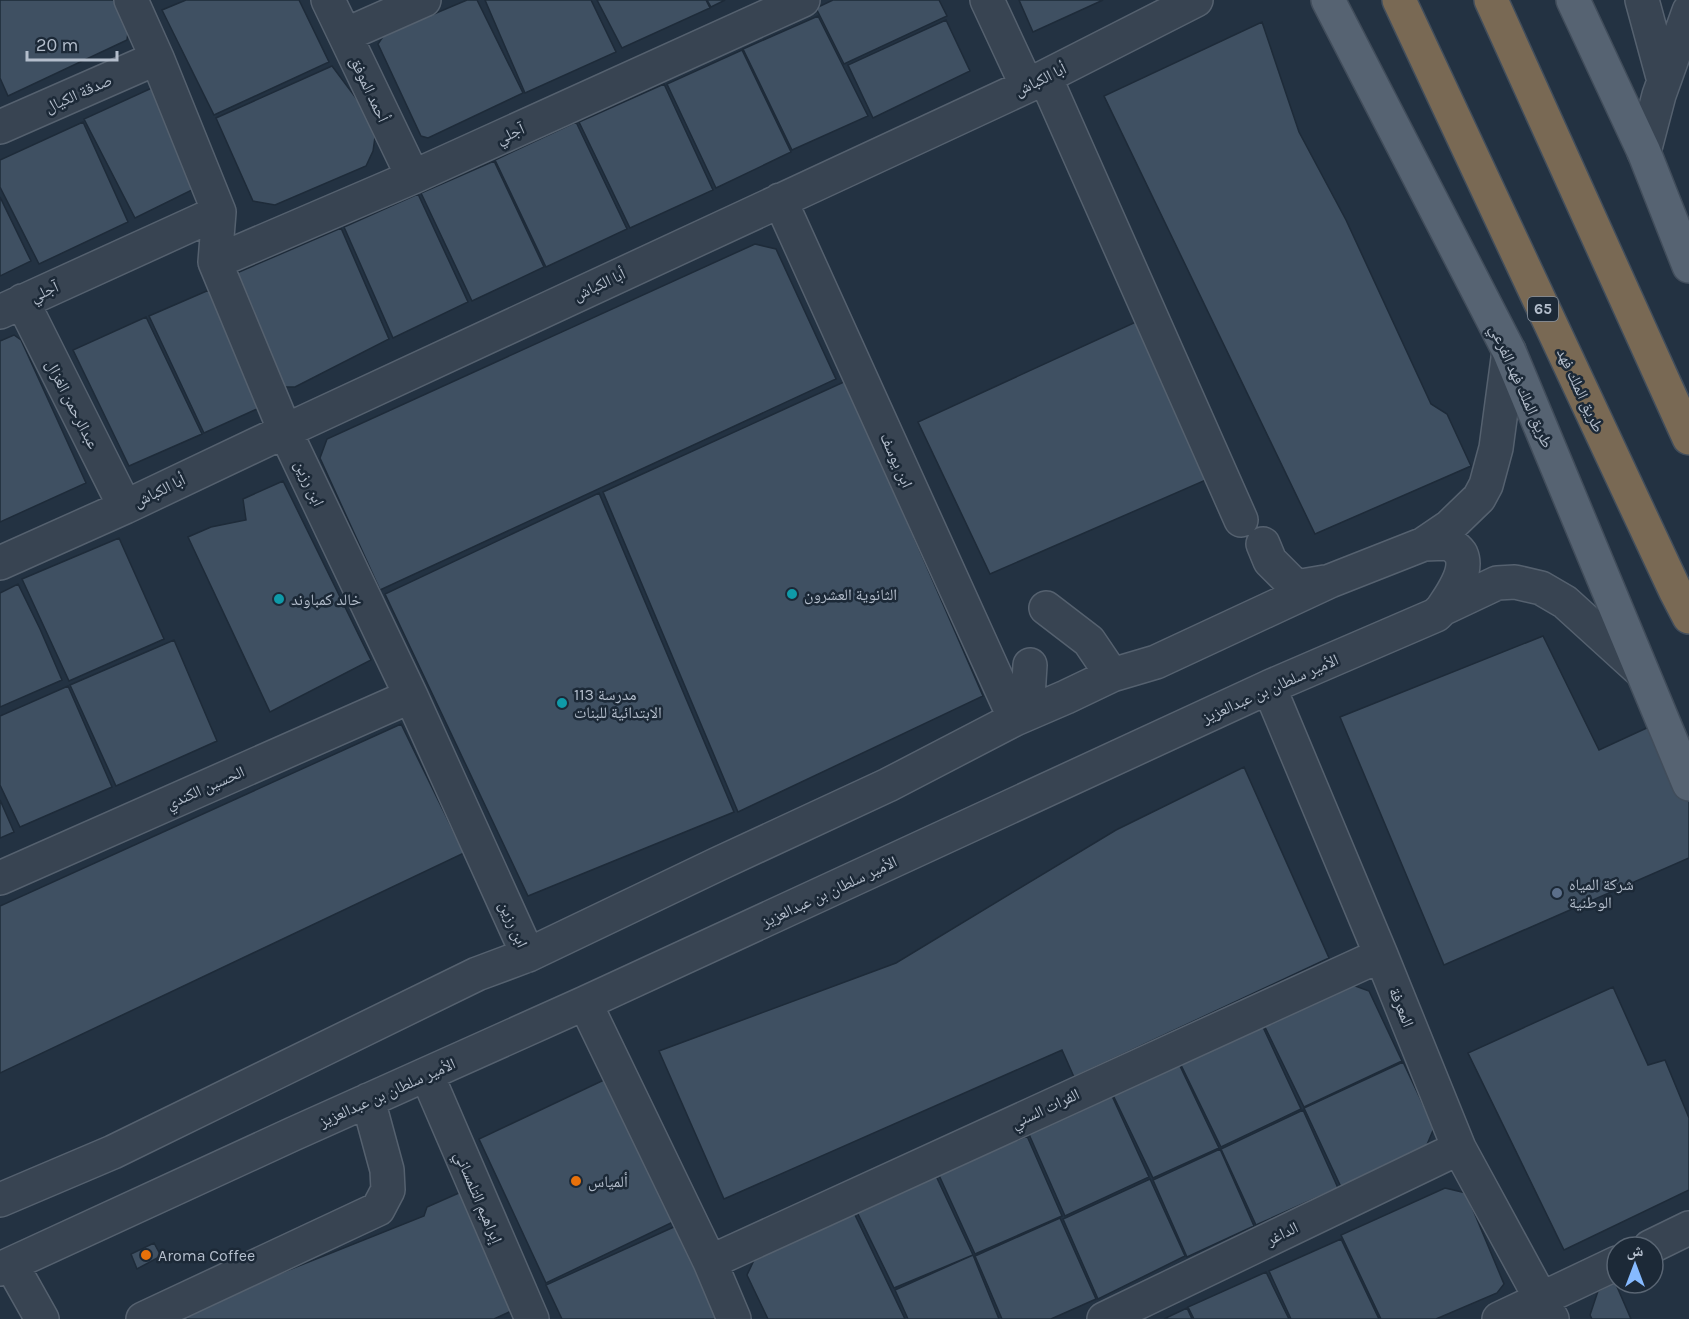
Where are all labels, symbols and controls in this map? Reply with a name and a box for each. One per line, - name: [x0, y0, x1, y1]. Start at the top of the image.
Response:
- scale bar: [27, 24, 117, 62]
- text: 20 m: [36, 34, 78, 56]
- street label: أحمد الموفق: [345, 53, 393, 125]
- street label: أبا الكباش: [1011, 59, 1070, 101]
- street label: صدقة الكيال: [42, 70, 115, 118]
- street label: آجلي: [493, 119, 529, 151]
- street label: أبا الكباش: [570, 264, 629, 306]
- street label: آجلي: [27, 277, 63, 309]
- road number: 65: [1528, 297, 1558, 321]
- street label: طريق الملك فهد الفرعي: [1483, 322, 1557, 452]
- street label: طريق الملك فهد: [1552, 345, 1608, 436]
- street label: عبدالرحمن الغزال: [41, 356, 103, 452]
- street label: ابن يوسف: [875, 430, 917, 491]
- street label: ابن رزين: [290, 457, 328, 510]
- street label: أبا الكباش: [130, 470, 189, 512]
- place label: الثانوية العشرون: [804, 585, 897, 605]
- marker: الثانوية العشرون: [785, 587, 799, 601]
- place label: خالد كمباوند: [291, 590, 361, 609]
- marker: خالد كمباوند: [272, 592, 286, 606]
- street label: الأمير سلطان بن عبدالعزيز: [1198, 650, 1342, 728]
- place label: مدرسة 113 الابتدائية للبنات: [574, 685, 662, 722]
- marker: مدرسة 113 الابتدائية للبنات: [555, 696, 569, 710]
- street label: الحسين الكندي: [163, 762, 249, 816]
- street label: الأمير سلطان بن عبدالعزيز: [758, 852, 900, 933]
- place label: شركة المياه الوطنية: [1569, 875, 1634, 912]
- marker: شركة المياه الوطنية: [1550, 886, 1564, 900]
- street label: ابن رزين: [494, 898, 532, 951]
- street label: المعرفة: [1385, 985, 1418, 1030]
- street label: الأمير سلطان بن عبدالعزيز: [315, 1054, 459, 1132]
- street label: الفرات السني: [1008, 1084, 1084, 1135]
- street label: إبراهيم التلمساني: [448, 1148, 507, 1248]
- place label: ألمياس: [588, 1172, 628, 1192]
- marker: ألمياس: [569, 1174, 583, 1188]
- street label: الداغر: [1262, 1218, 1301, 1250]
- north arrow: [1605, 1235, 1665, 1295]
- text: ش: [1627, 1241, 1644, 1260]
- place label: Aroma Coffee: [158, 1246, 255, 1265]
- marker: Aroma Coffee: [139, 1248, 153, 1262]

